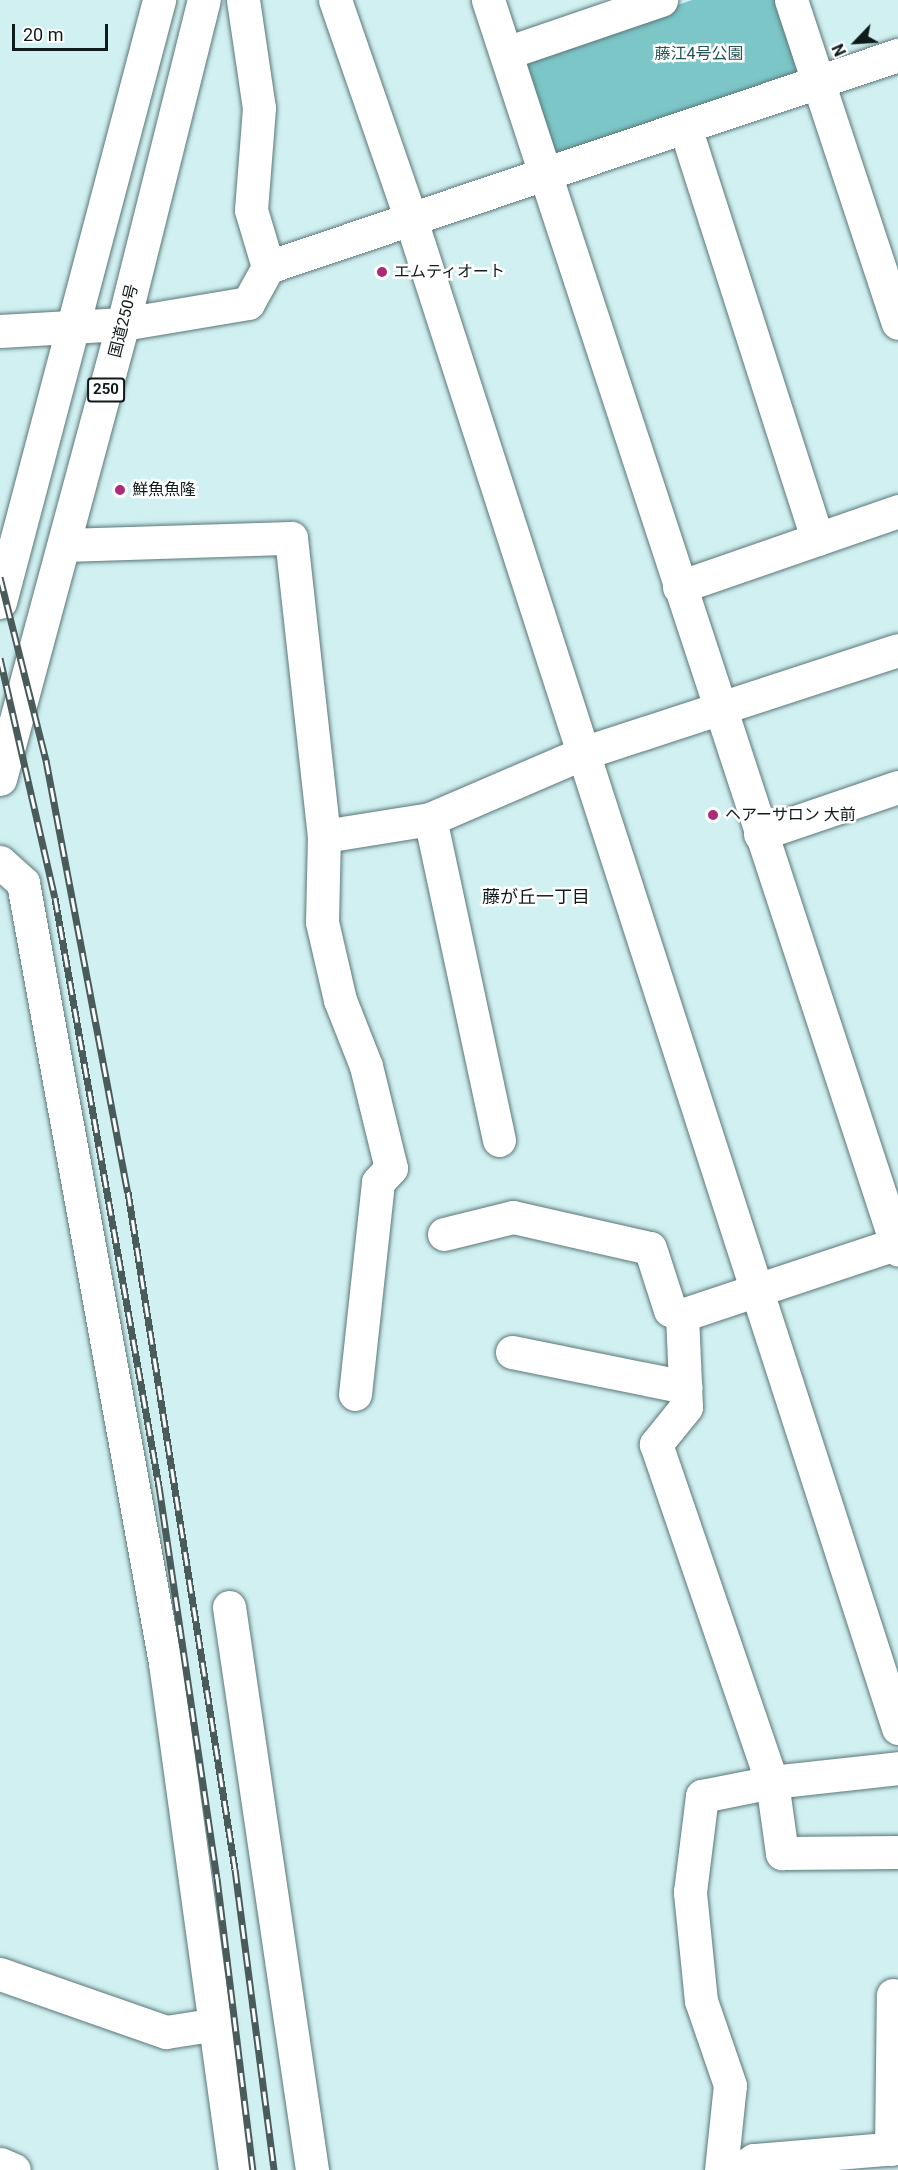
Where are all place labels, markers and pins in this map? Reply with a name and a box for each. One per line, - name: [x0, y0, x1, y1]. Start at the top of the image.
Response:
- place label: エムティオート: [394, 262, 506, 282]
- marker: エムティオート: [375, 265, 389, 279]
- place label: 鮮魚魚隆: [132, 480, 196, 500]
- marker: 鮮魚魚隆: [113, 483, 127, 497]
- place label: ヘアーサロン 大前: [725, 805, 856, 825]
- marker: ヘアーサロン 大前: [706, 808, 720, 822]

